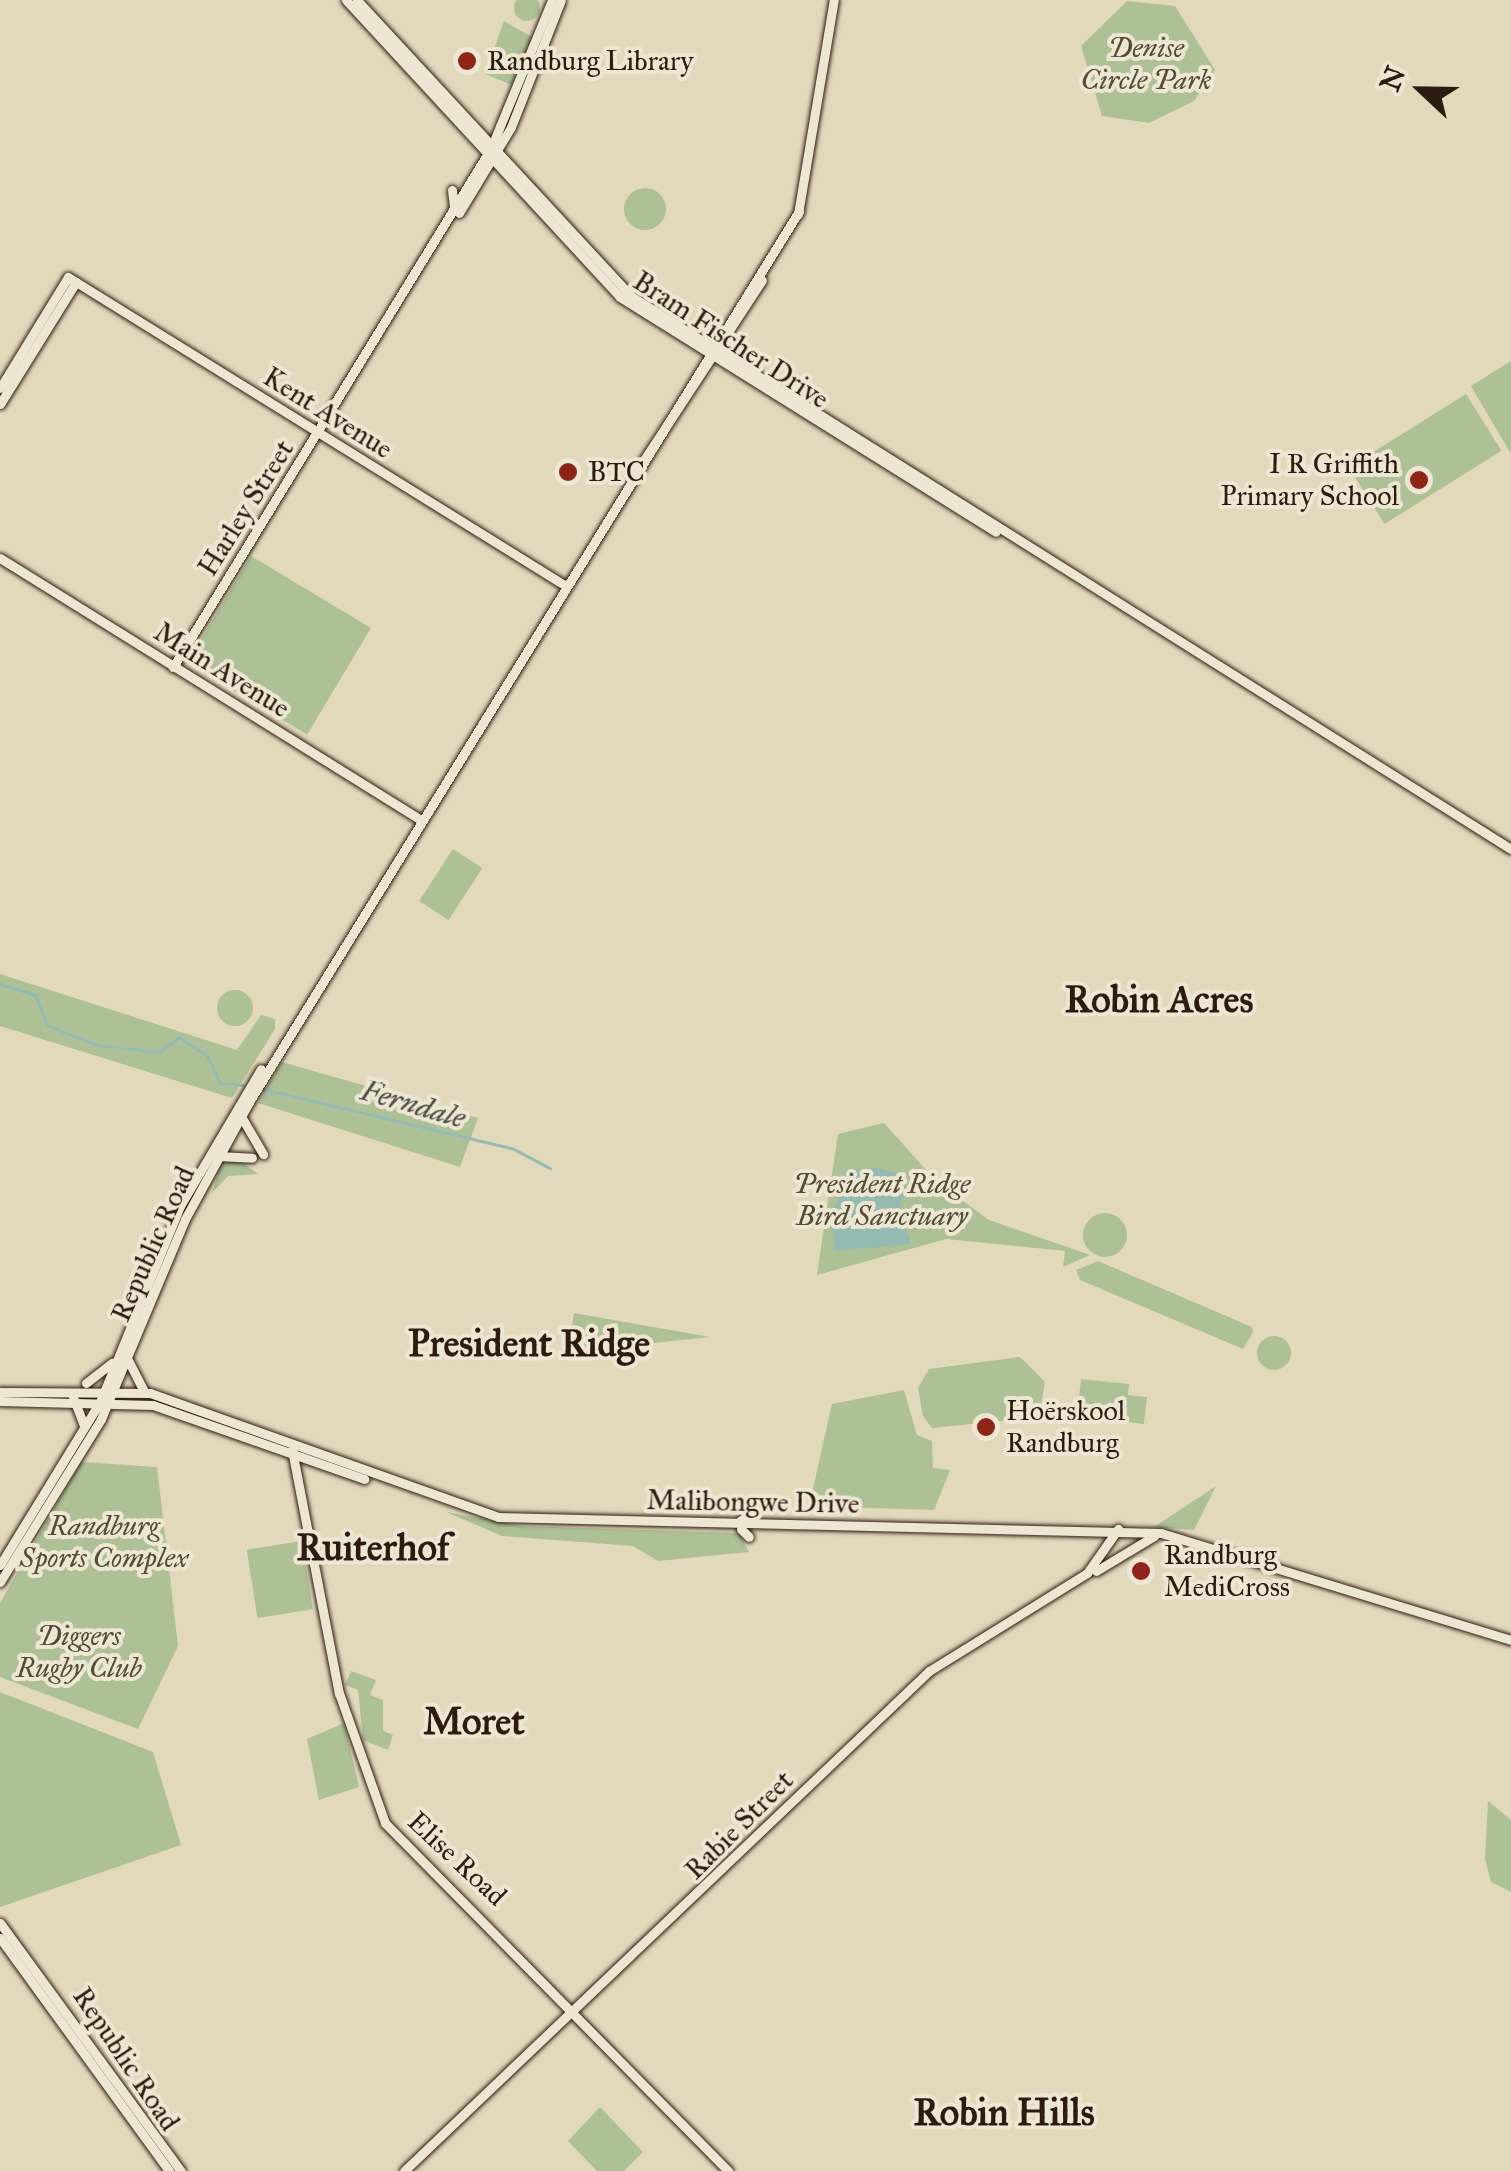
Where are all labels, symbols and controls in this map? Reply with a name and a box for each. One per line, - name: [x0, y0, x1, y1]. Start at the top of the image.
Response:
- park label: Denise Circle Park: [1081, 31, 1211, 97]
- north arrow: [1371, 40, 1471, 140]
- place label: Randburg Library: [487, 44, 693, 78]
- marker: Randburg Library: [456, 50, 478, 72]
- text: N: [1372, 61, 1413, 96]
- street label: Bram Fischer Drive: [627, 264, 835, 416]
- street label: Kent Avenue: [257, 360, 399, 466]
- street label: Harley Street: [191, 434, 301, 582]
- place label: I R Griffith Primary School: [1220, 447, 1399, 513]
- place label: BTC: [588, 455, 645, 489]
- marker: BTC: [557, 461, 579, 483]
- marker: I R Griffith Primary School: [1408, 469, 1430, 491]
- street label: Main Avenue: [148, 615, 296, 725]
- district label: Robin Acres: [1065, 977, 1253, 1023]
- water label: Ferndale: [357, 1072, 469, 1136]
- street label: Republic Road: [104, 1161, 202, 1327]
- park label: President Ridge Bird Sanctuary: [794, 1167, 970, 1233]
- district label: President Ridge: [408, 1321, 650, 1367]
- place label: Hoërskool Randburg: [1006, 1394, 1125, 1460]
- marker: Hoërskool Randburg: [975, 1416, 997, 1438]
- street label: Malibongwe Drive: [646, 1483, 860, 1521]
- park label: Randburg Sports Complex: [20, 1509, 188, 1575]
- district label: Ruiterhof: [296, 1525, 450, 1571]
- place label: Randburg MediCross: [1164, 1538, 1290, 1604]
- marker: Randburg MediCross: [1128, 1558, 1154, 1584]
- park label: Diggers Rugby Club: [16, 1619, 142, 1685]
- district label: Moret: [423, 1699, 525, 1745]
- street label: Rabie Street: [678, 1764, 800, 1886]
- street label: Elise Road: [401, 1805, 513, 1913]
- street label: Republic Road: [66, 1981, 186, 2137]
- district label: Robin Hills: [913, 2090, 1095, 2136]

